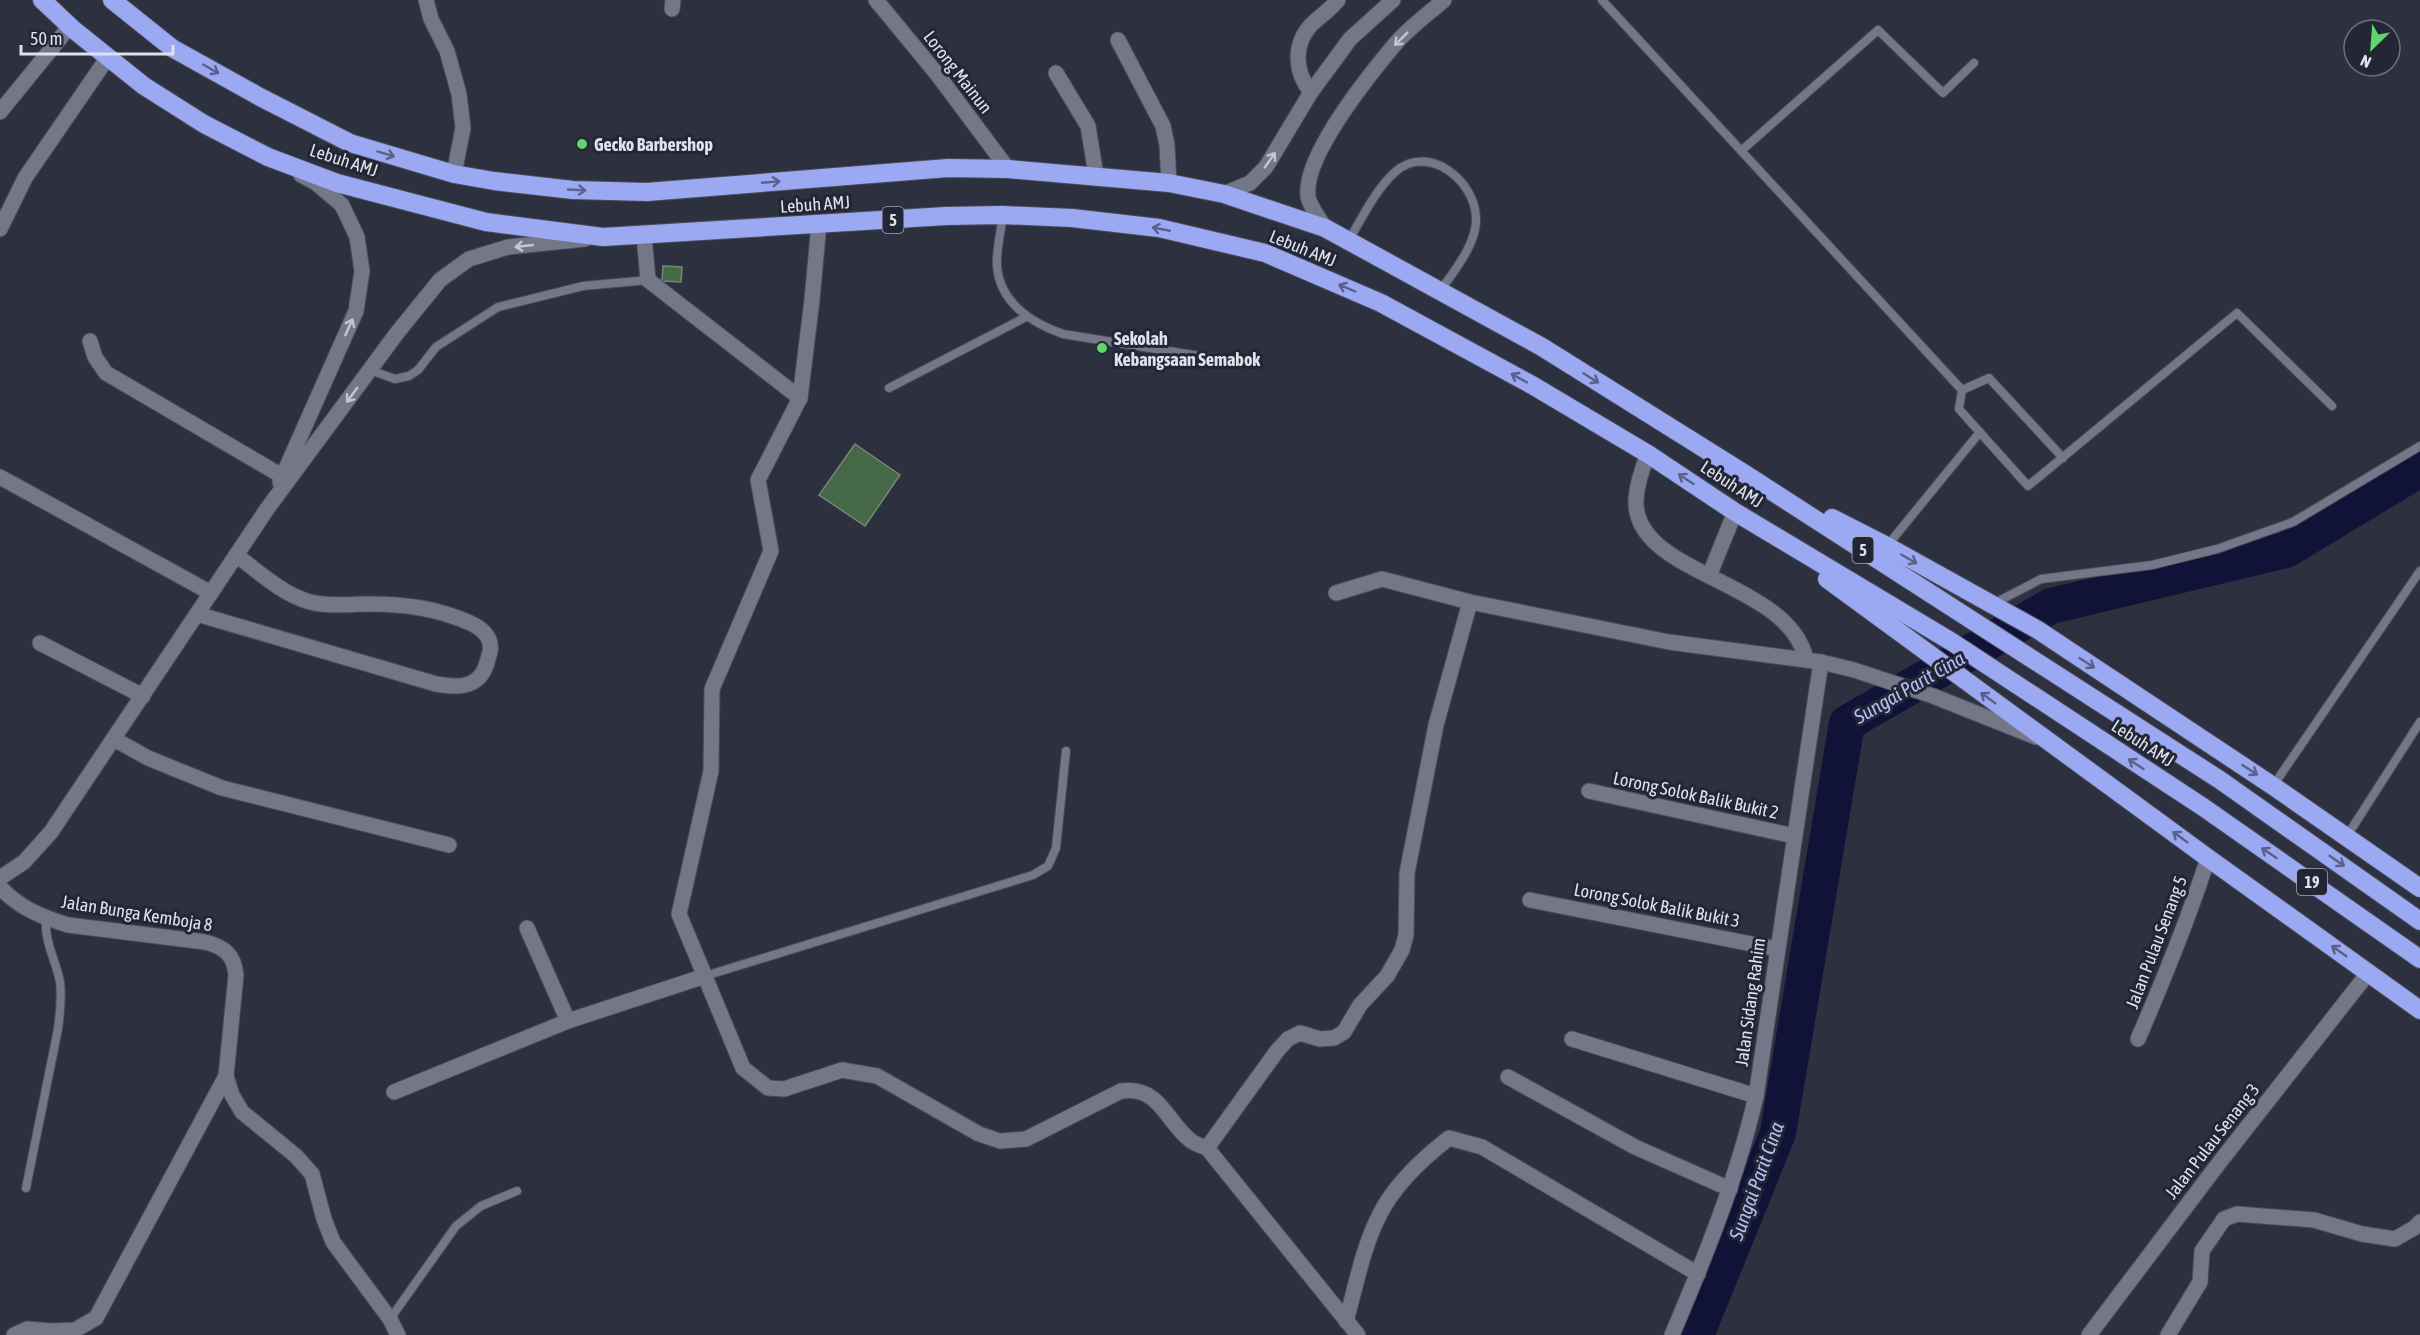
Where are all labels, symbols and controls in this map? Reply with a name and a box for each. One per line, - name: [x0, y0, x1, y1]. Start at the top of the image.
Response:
- scale bar: [21, 18, 172, 56]
- north arrow: [2342, 18, 2402, 78]
- street label: Lorong Mainun: [919, 27, 997, 117]
- text: 50 m: [30, 28, 62, 49]
- one-way arrow: [1393, 32, 1408, 47]
- text: N: [2358, 51, 2374, 72]
- one-way arrow: [202, 64, 219, 76]
- place label: Gecko Barbershop: [594, 134, 713, 155]
- marker: Gecko Barbershop: [575, 137, 589, 151]
- street label: Lebuh AMJ: [307, 139, 381, 181]
- one-way arrow: [376, 149, 395, 160]
- one-way arrow: [1264, 153, 1276, 169]
- one-way arrow: [761, 176, 781, 187]
- one-way arrow: [566, 185, 586, 196]
- street label: Lebuh AMJ: [779, 191, 851, 217]
- road number: 5: [882, 207, 904, 233]
- one-way arrow: [1152, 223, 1172, 234]
- street label: Lebuh AMJ: [1267, 225, 1339, 271]
- one-way arrow: [514, 240, 534, 251]
- one-way arrow: [1338, 282, 1356, 293]
- one-way arrow: [344, 318, 355, 336]
- place label: Sekolah Kebangsaan Semabok: [1114, 328, 1261, 370]
- marker: Sekolah Kebangsaan Semabok: [1095, 341, 1109, 355]
- one-way arrow: [1511, 372, 1528, 384]
- one-way arrow: [1582, 372, 1599, 384]
- one-way arrow: [345, 386, 358, 402]
- street label: Lebuh AMJ: [1697, 456, 1767, 512]
- one-way arrow: [1677, 473, 1694, 486]
- road number: 5: [1852, 537, 1874, 563]
- one-way arrow: [1900, 553, 1917, 565]
- water label: Sungai Parit Cina: [1849, 646, 1968, 728]
- one-way arrow: [2078, 657, 2095, 669]
- one-way arrow: [1981, 691, 1997, 704]
- street label: Lebuh AMJ: [2108, 715, 2178, 771]
- one-way arrow: [2129, 758, 2145, 770]
- one-way arrow: [2241, 764, 2257, 776]
- street label: Lorong Solok Balik Bukit 2: [1611, 767, 1781, 823]
- one-way arrow: [2172, 831, 2188, 844]
- one-way arrow: [2261, 847, 2278, 859]
- one-way arrow: [2329, 855, 2345, 867]
- road number: 19: [2297, 869, 2327, 895]
- street label: Jalan Pulau Senang 5: [2121, 873, 2191, 1011]
- street label: Lorong Solok Balik Bukit 3: [1572, 879, 1742, 931]
- street label: Jalan Bunga Kemboja 8: [60, 891, 214, 935]
- street label: Jalan Sidang Rahim: [1731, 937, 1769, 1067]
- one-way arrow: [2331, 945, 2347, 957]
- street label: Jalan Pulau Senang 3: [2160, 1079, 2264, 1203]
- water label: Sungai Parit Cina: [1724, 1119, 1788, 1244]

